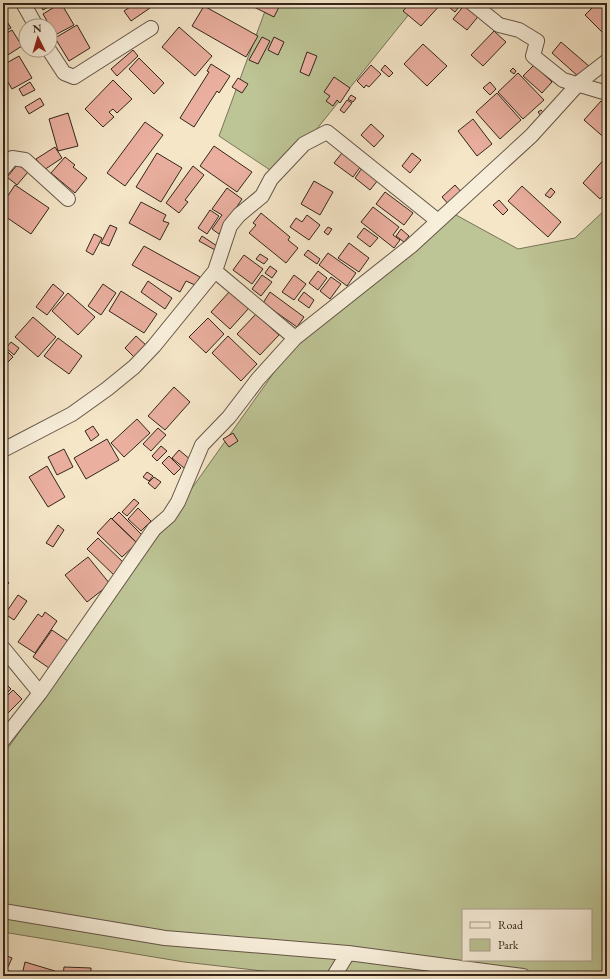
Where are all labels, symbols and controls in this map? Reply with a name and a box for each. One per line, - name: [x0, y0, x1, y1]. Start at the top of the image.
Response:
- north arrow: [18, 18, 58, 58]
- text: N: [32, 21, 42, 35]
- legend: [462, 909, 592, 961]
- text: Road: [498, 917, 524, 933]
- text: Park: [498, 937, 519, 953]

